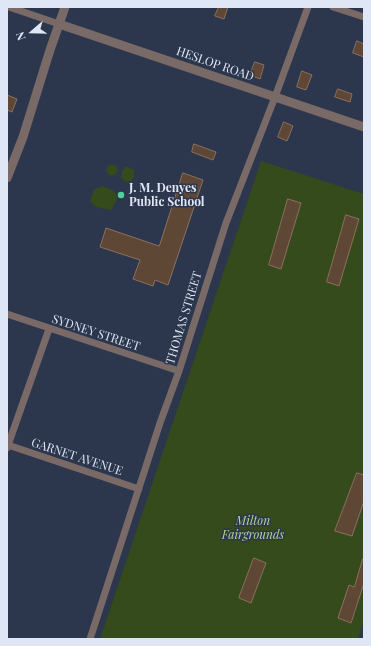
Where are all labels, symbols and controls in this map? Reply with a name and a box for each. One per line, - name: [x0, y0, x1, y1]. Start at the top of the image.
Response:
- north arrow: [12, 12, 52, 52]
- text: N: [12, 30, 29, 43]
- street label: HESLOP ROAD: [174, 44, 256, 84]
- place label: J. M. Denyes Public School: [129, 181, 205, 209]
- marker: J. M. Denyes Public School: [116, 190, 126, 200]
- street label: THOMAS STREET: [163, 270, 205, 366]
- street label: SYDNEY STREET: [50, 312, 142, 354]
- street label: GARNET AVENUE: [29, 435, 125, 479]
- park label: Milton Fairgrounds: [222, 514, 284, 542]

